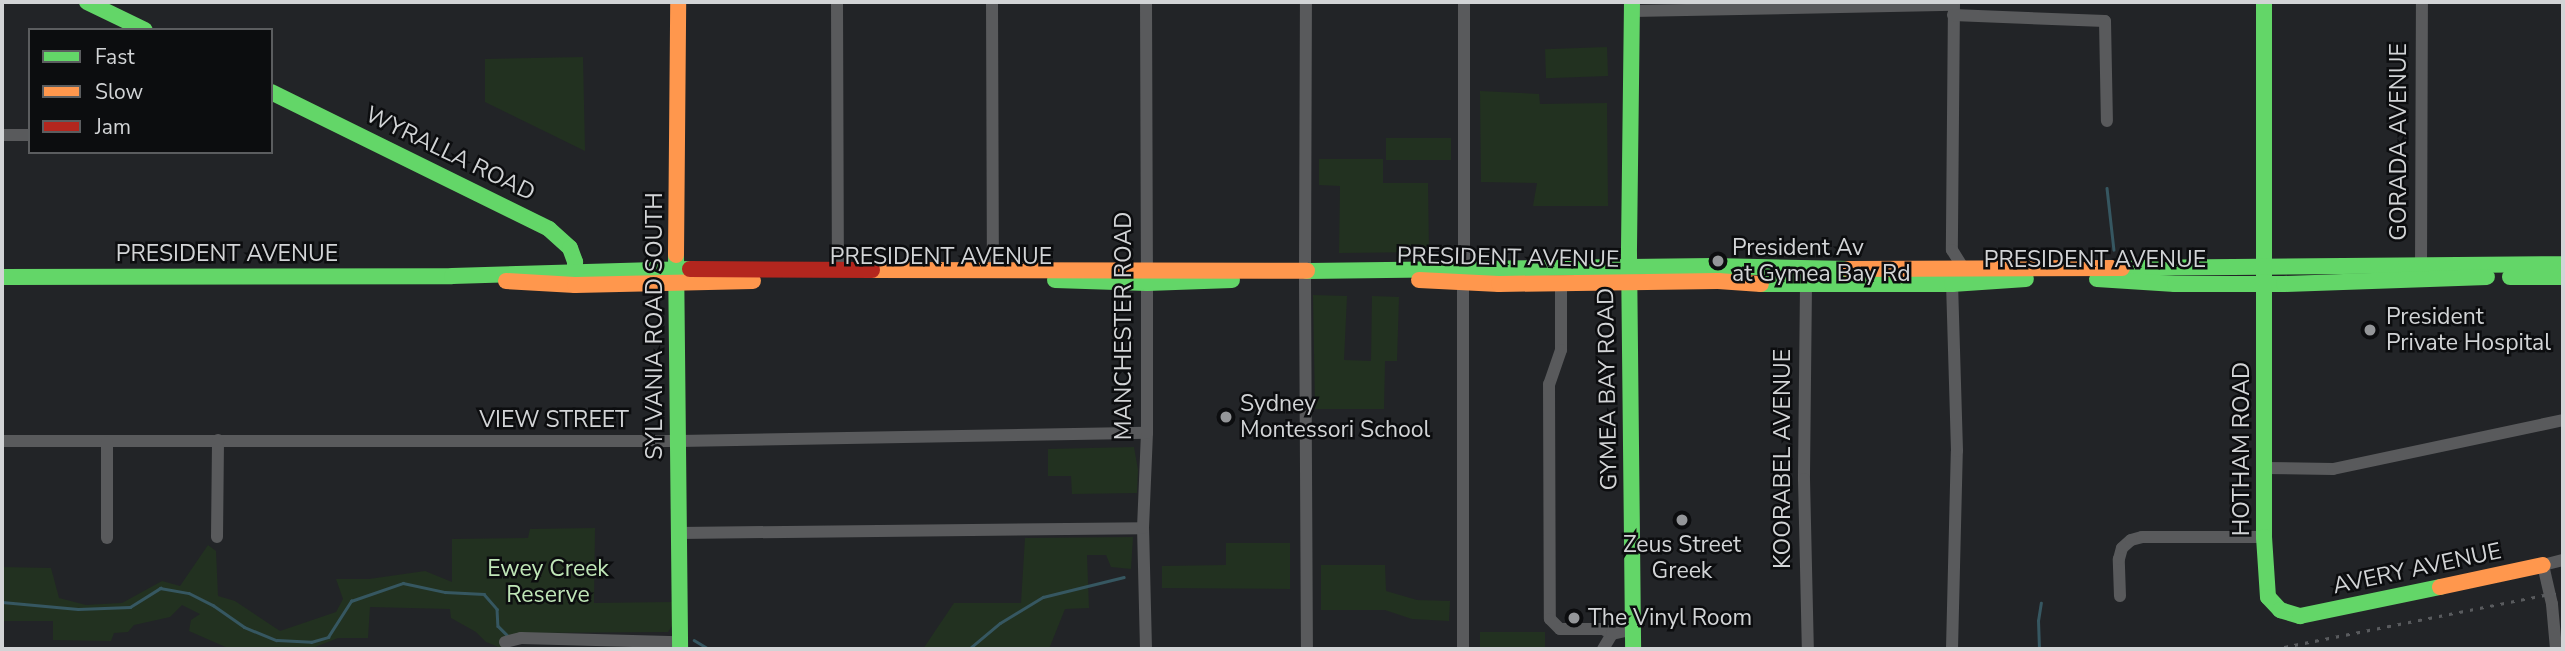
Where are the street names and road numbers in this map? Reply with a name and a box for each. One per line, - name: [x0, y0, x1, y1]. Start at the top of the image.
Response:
- street label: GORADA AVENUE: [2385, 43, 2413, 241]
- street label: WYRALLA ROAD: [361, 101, 539, 207]
- street label: SYLVANIA ROAD SOUTH: [641, 192, 669, 460]
- street label: MANCHESTER ROAD: [1110, 212, 1138, 440]
- street label: PRESIDENT AVENUE: [116, 240, 338, 268]
- street label: PRESIDENT AVENUE: [1397, 242, 1619, 274]
- street label: PRESIDENT AVENUE: [830, 243, 1052, 271]
- street label: PRESIDENT AVENUE: [1984, 246, 2206, 274]
- street label: GYMEA BAY ROAD: [1592, 287, 1624, 491]
- street label: KOORABEL AVENUE: [1769, 349, 1797, 569]
- street label: HOTHAM ROAD: [2228, 362, 2256, 536]
- street label: VIEW STREET: [479, 406, 629, 434]
- street label: AVERY AVENUE: [2330, 538, 2504, 600]

